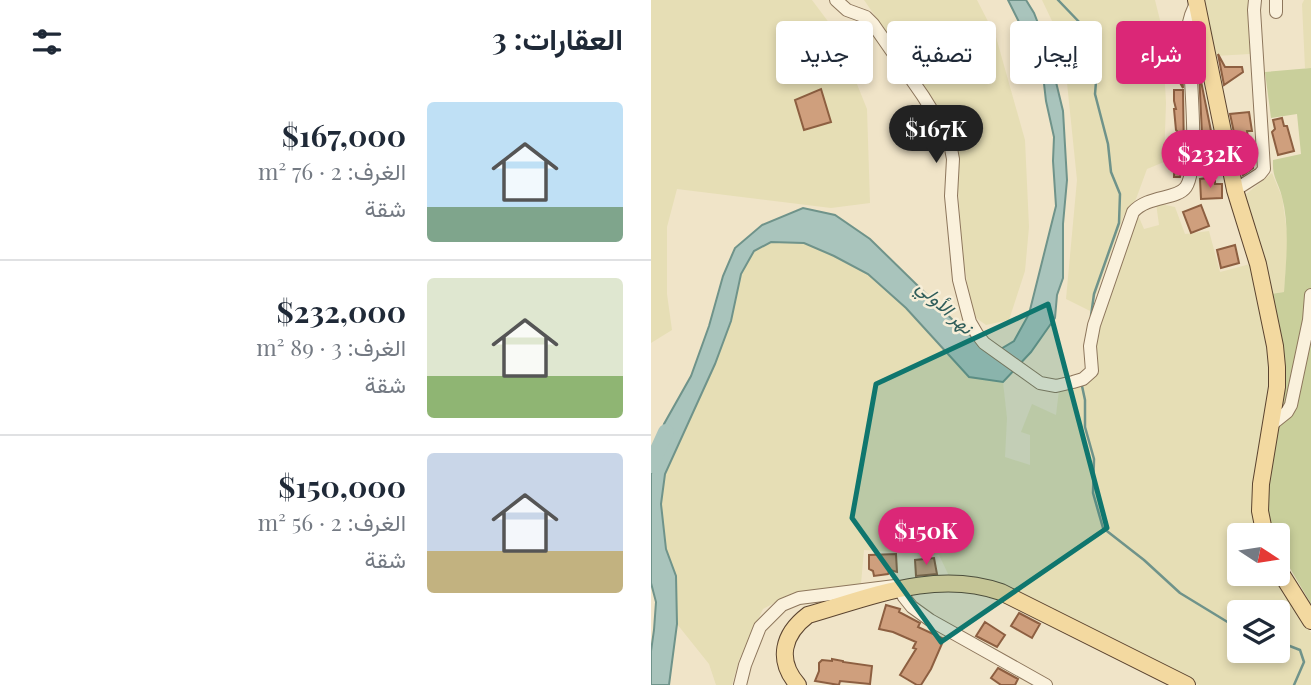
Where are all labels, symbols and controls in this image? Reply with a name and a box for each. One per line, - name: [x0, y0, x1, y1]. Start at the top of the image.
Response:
- text: العقارات: 3: [492, 18, 623, 58]
- chip: جديد: [776, 21, 873, 84]
- chip: تصفية: [887, 21, 996, 84]
- chip: إيجار: [1010, 21, 1102, 84]
- chip: شراء: [1116, 21, 1206, 84]
- icon: filters: [28, 23, 66, 61]
- pin: $167K: [887, 106, 985, 165]
- text: $167K: [905, 112, 967, 143]
- text: $167,000: [282, 115, 406, 155]
- icon: home: [483, 130, 567, 214]
- pin: $232K: [1161, 130, 1259, 190]
- text: $232K: [1178, 137, 1242, 168]
- text: الغرف: 2 · 76 m²: [258, 155, 406, 186]
- text: شقة: [364, 192, 406, 223]
- water label: نهر الأولي: [909, 273, 981, 343]
- text: $232,000: [277, 291, 406, 331]
- icon: home: [483, 306, 567, 390]
- text: الغرف: 3 · 89 m²: [256, 331, 406, 362]
- text: شقة: [364, 368, 406, 399]
- text: $150,000: [278, 466, 406, 506]
- icon: home: [483, 481, 567, 565]
- text: الغرف: 2 · 56 m²: [258, 506, 406, 537]
- pin: $150K: [877, 508, 975, 567]
- text: $150K: [894, 514, 958, 545]
- north arrow: [1227, 523, 1290, 586]
- map controls: [1227, 523, 1290, 663]
- text: شقة: [364, 543, 406, 574]
- button: layers: [1227, 600, 1290, 663]

